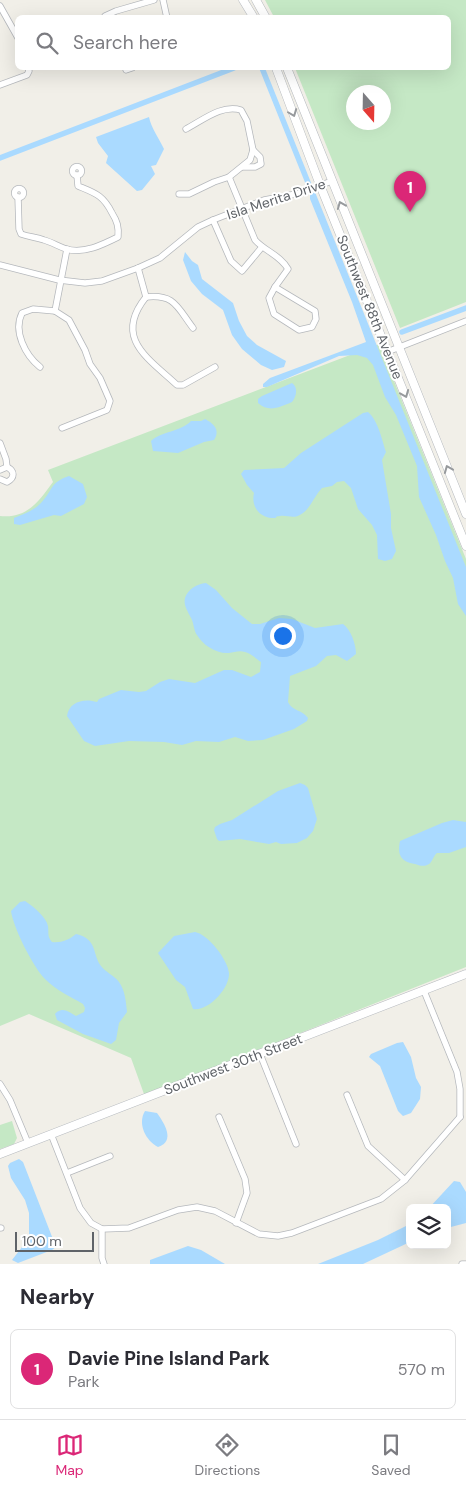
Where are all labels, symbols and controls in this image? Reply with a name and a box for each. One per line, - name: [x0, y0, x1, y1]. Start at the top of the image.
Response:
- search box: [15, 15, 451, 70]
- icon: search: [33, 29, 61, 57]
- text: Search here: [73, 30, 178, 55]
- north arrow: [346, 85, 391, 130]
- one-way arrow: [287, 108, 297, 117]
- pin: 1: [394, 171, 426, 212]
- street label: Isla Merita Drive: [224, 175, 328, 223]
- one-way arrow: [337, 201, 347, 209]
- street label: Southwest 88th Avenue: [333, 232, 407, 382]
- one-way arrow: [398, 389, 409, 398]
- one-way arrow: [444, 465, 454, 474]
- your location: [270, 623, 296, 649]
- street label: Southwest 30th Street: [161, 1029, 305, 1099]
- map controls: [406, 1204, 451, 1249]
- button: layers: [406, 1204, 451, 1249]
- scale bar: [15, 1229, 94, 1252]
- text: 100 m: [22, 1232, 62, 1250]
- text: Nearby: [20, 1283, 94, 1311]
- text: Davie Pine Island Park: [68, 1346, 270, 1371]
- text: 1: [34, 1359, 40, 1380]
- text: 570 m: [398, 1359, 445, 1380]
- text: Park: [68, 1371, 100, 1392]
- tab: Map: [55, 1431, 84, 1479]
- tab: Directions: [195, 1431, 260, 1479]
- tab: Saved: [371, 1431, 411, 1479]

